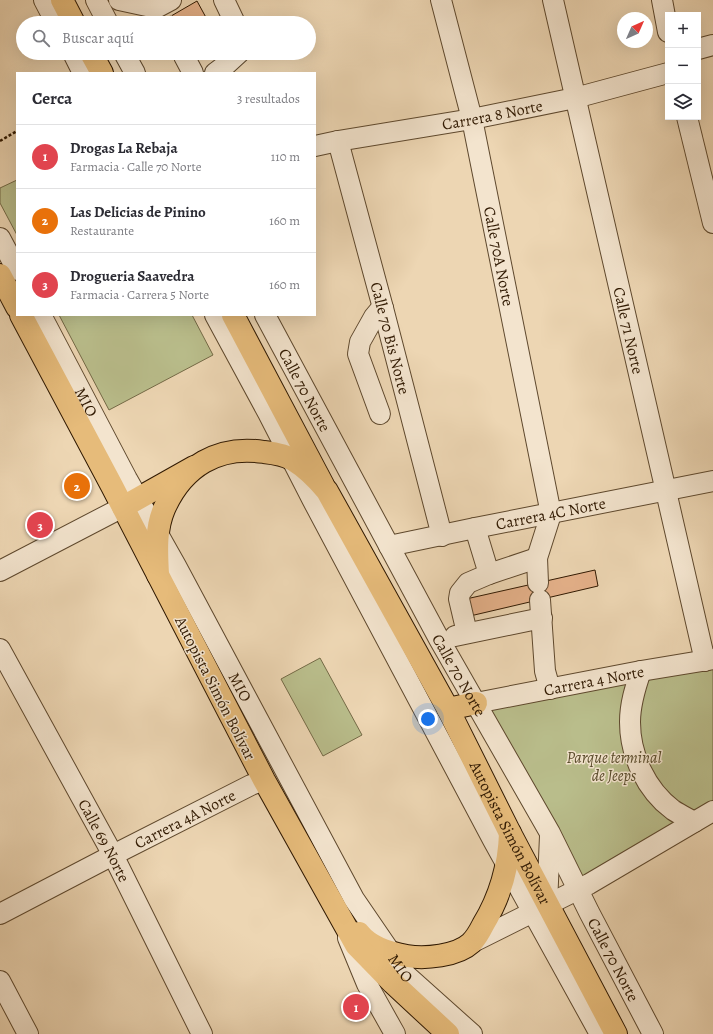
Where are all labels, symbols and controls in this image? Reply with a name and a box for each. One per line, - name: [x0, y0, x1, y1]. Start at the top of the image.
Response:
- north arrow: [617, 12, 653, 48]
- map controls: [665, 12, 701, 120]
- button: +: [665, 12, 701, 48]
- search box: [16, 16, 316, 60]
- icon: search: [30, 27, 52, 49]
- text: Buscar aquí: [62, 28, 134, 48]
- button: −: [665, 48, 701, 84]
- button: layers: [665, 84, 701, 120]
- text: Cerca: [32, 87, 72, 110]
- text: 3 resultados: [237, 90, 300, 107]
- street label: Carrera 8 Norte: [440, 95, 545, 136]
- text: Drogas La Rebaja: [70, 138, 178, 158]
- text: 1: [43, 148, 47, 165]
- text: 110 m: [271, 148, 300, 165]
- text: Farmacia · Calle 70 Norte: [70, 158, 202, 175]
- text: Las Delicias de Pinino: [70, 202, 206, 222]
- street label: Calle 70A Norte: [478, 205, 519, 308]
- text: 2: [42, 212, 48, 229]
- text: 160 m: [269, 212, 300, 229]
- text: Restaurante: [70, 222, 134, 239]
- text: Drogueria Saavedra: [70, 266, 194, 286]
- text: 3: [42, 276, 48, 293]
- text: 160 m: [269, 276, 300, 293]
- street label: Calle 70 Bis Norte: [364, 280, 415, 397]
- street label: Calle 71 Norte: [607, 285, 649, 376]
- text: Farmacia · Carrera 5 Norte: [70, 286, 209, 303]
- street label: Calle 70 Norte: [273, 345, 336, 436]
- street label: MIO: [69, 384, 102, 421]
- pin: 2: [64, 471, 90, 501]
- street label: Carrera 4C Norte: [494, 492, 608, 536]
- pin: 3: [27, 510, 53, 540]
- street label: Autopista Simón Bolívar: [169, 612, 261, 764]
- street label: Calle 70 Norte: [426, 630, 491, 721]
- street label: Carrera 4 Norte: [542, 661, 646, 702]
- street label: MIO: [223, 669, 257, 706]
- your location: [418, 709, 438, 729]
- park label: Parque terminal de Jeeps: [567, 747, 661, 787]
- street label: Autopista Simón Bolívar: [463, 757, 556, 909]
- street label: Carrera 4A Norte: [131, 785, 240, 854]
- street label: Calle 69 Norte: [72, 795, 135, 886]
- street label: Calle 70 Norte: [582, 914, 644, 1006]
- street label: MIO: [383, 950, 418, 988]
- pin: 1: [343, 992, 369, 1022]

